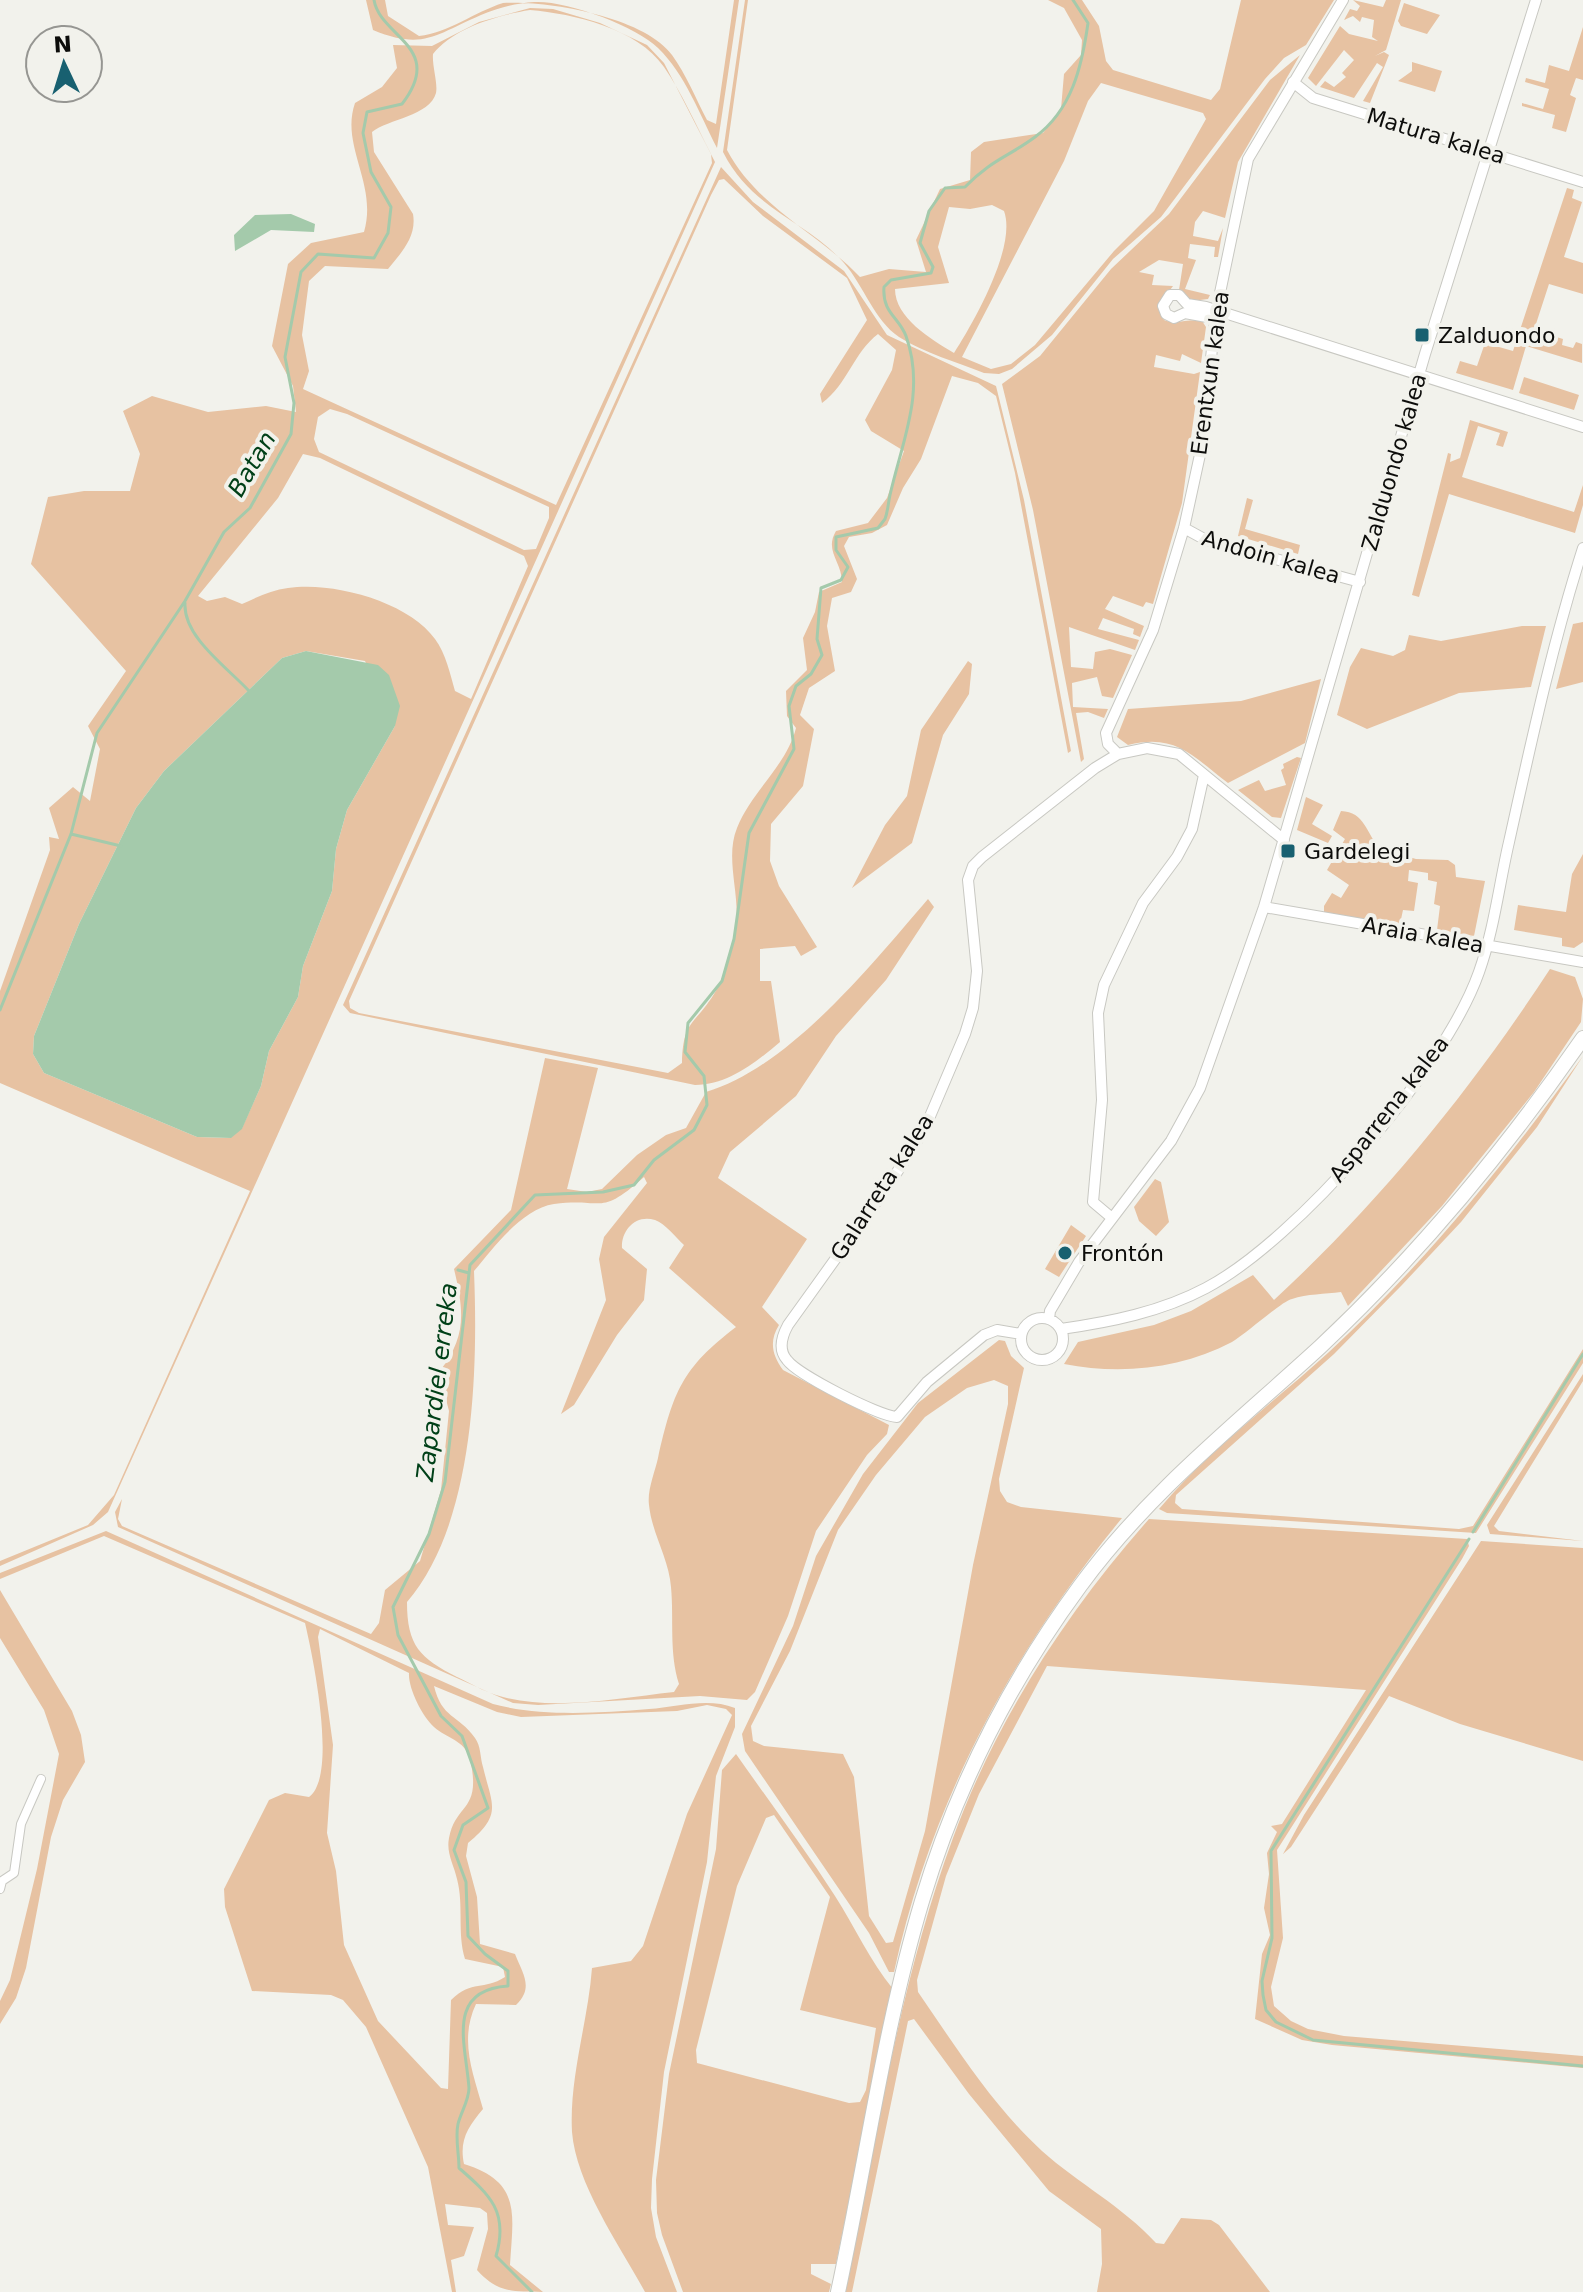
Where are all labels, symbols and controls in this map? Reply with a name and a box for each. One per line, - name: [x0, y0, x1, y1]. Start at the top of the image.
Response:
- north arrow: [24, 24, 104, 104]
- text: N: [53, 31, 73, 58]
- street label: Matura kalea: [1364, 103, 1508, 169]
- street label: Erentxun kalea: [1186, 289, 1234, 457]
- place label: Zalduondo: [1438, 323, 1555, 348]
- marker: Zalduondo: [1413, 326, 1431, 344]
- street label: Zalduondo kalea: [1357, 370, 1431, 554]
- water label: Batan: [222, 426, 282, 502]
- street label: Andoin kalea: [1199, 525, 1343, 589]
- place label: Gardelegi: [1304, 839, 1410, 864]
- marker: Gardelegi: [1279, 842, 1297, 860]
- street label: Araia kalea: [1360, 912, 1486, 958]
- street label: Asparrena kalea: [1324, 1031, 1454, 1187]
- street label: Galarreta kalea: [826, 1109, 938, 1265]
- place label: Frontón: [1081, 1241, 1164, 1266]
- marker: Frontón: [1056, 1244, 1074, 1262]
- water label: Zapardiel erreka: [411, 1281, 463, 1484]

